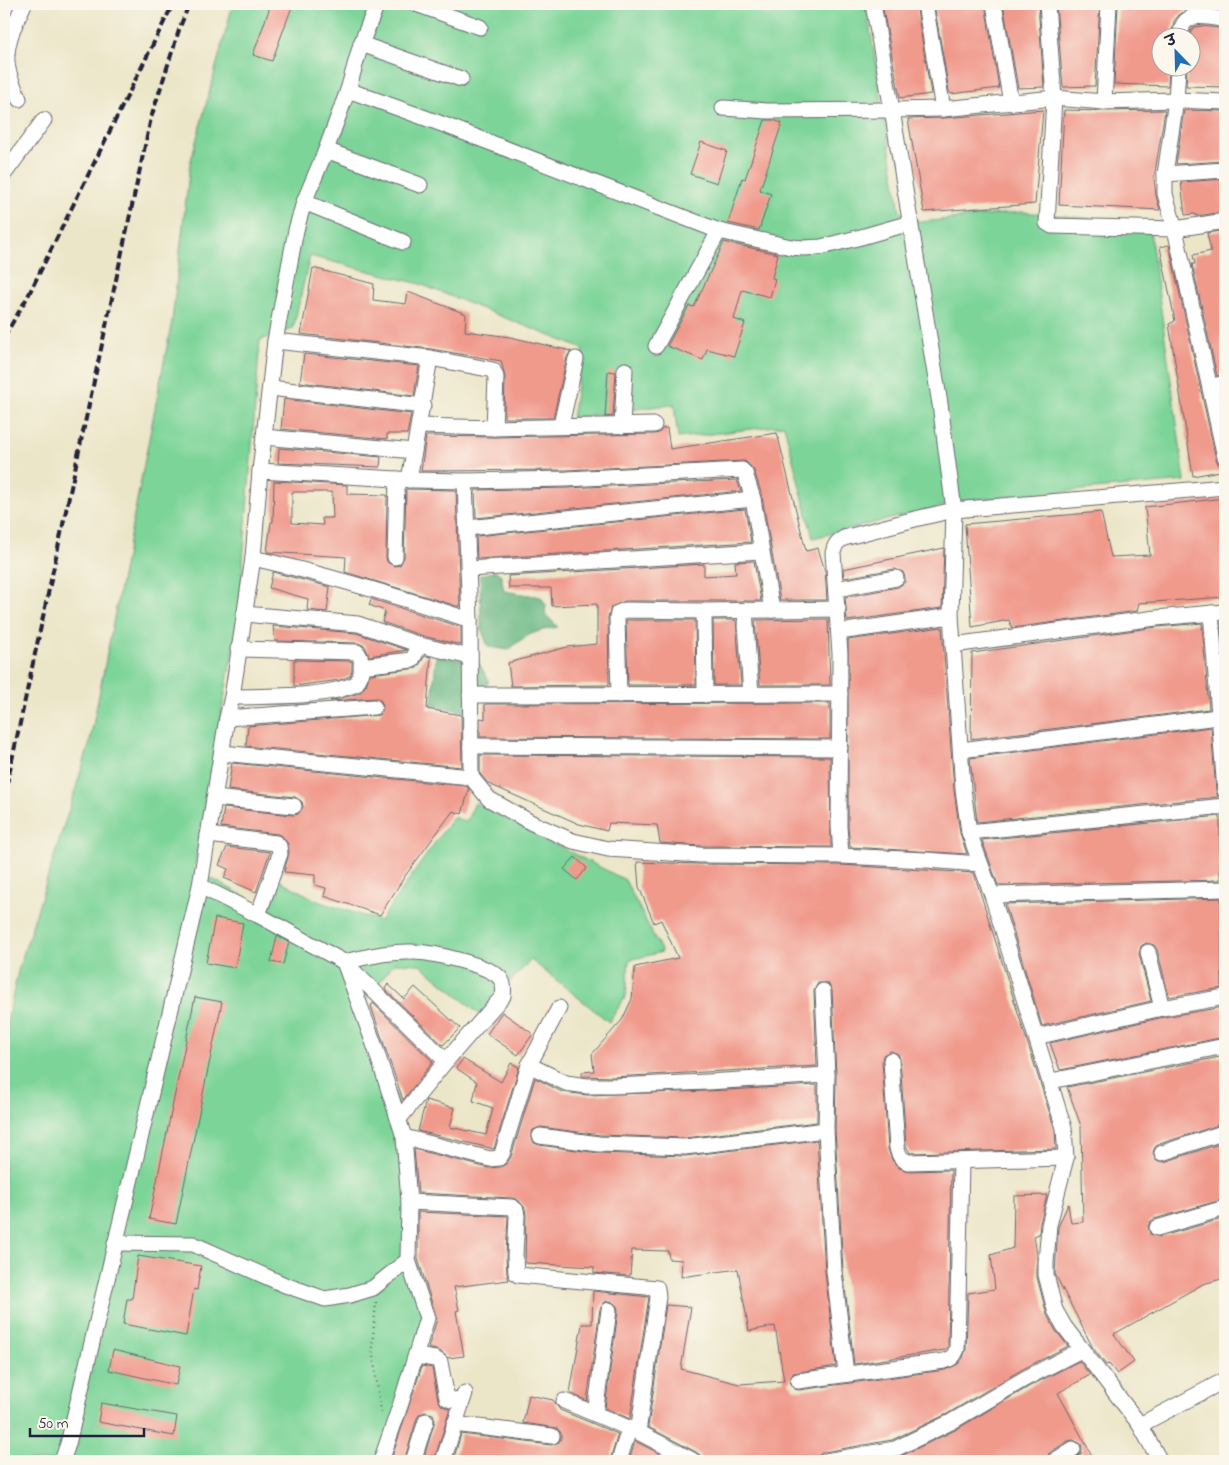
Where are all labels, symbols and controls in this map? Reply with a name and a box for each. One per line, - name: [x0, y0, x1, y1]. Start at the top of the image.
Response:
- north arrow: [1152, 28, 1202, 78]
- text: उ: [1161, 29, 1181, 54]
- scale bar: [30, 1405, 144, 1437]
- text: 50 m: [38, 1413, 69, 1435]

